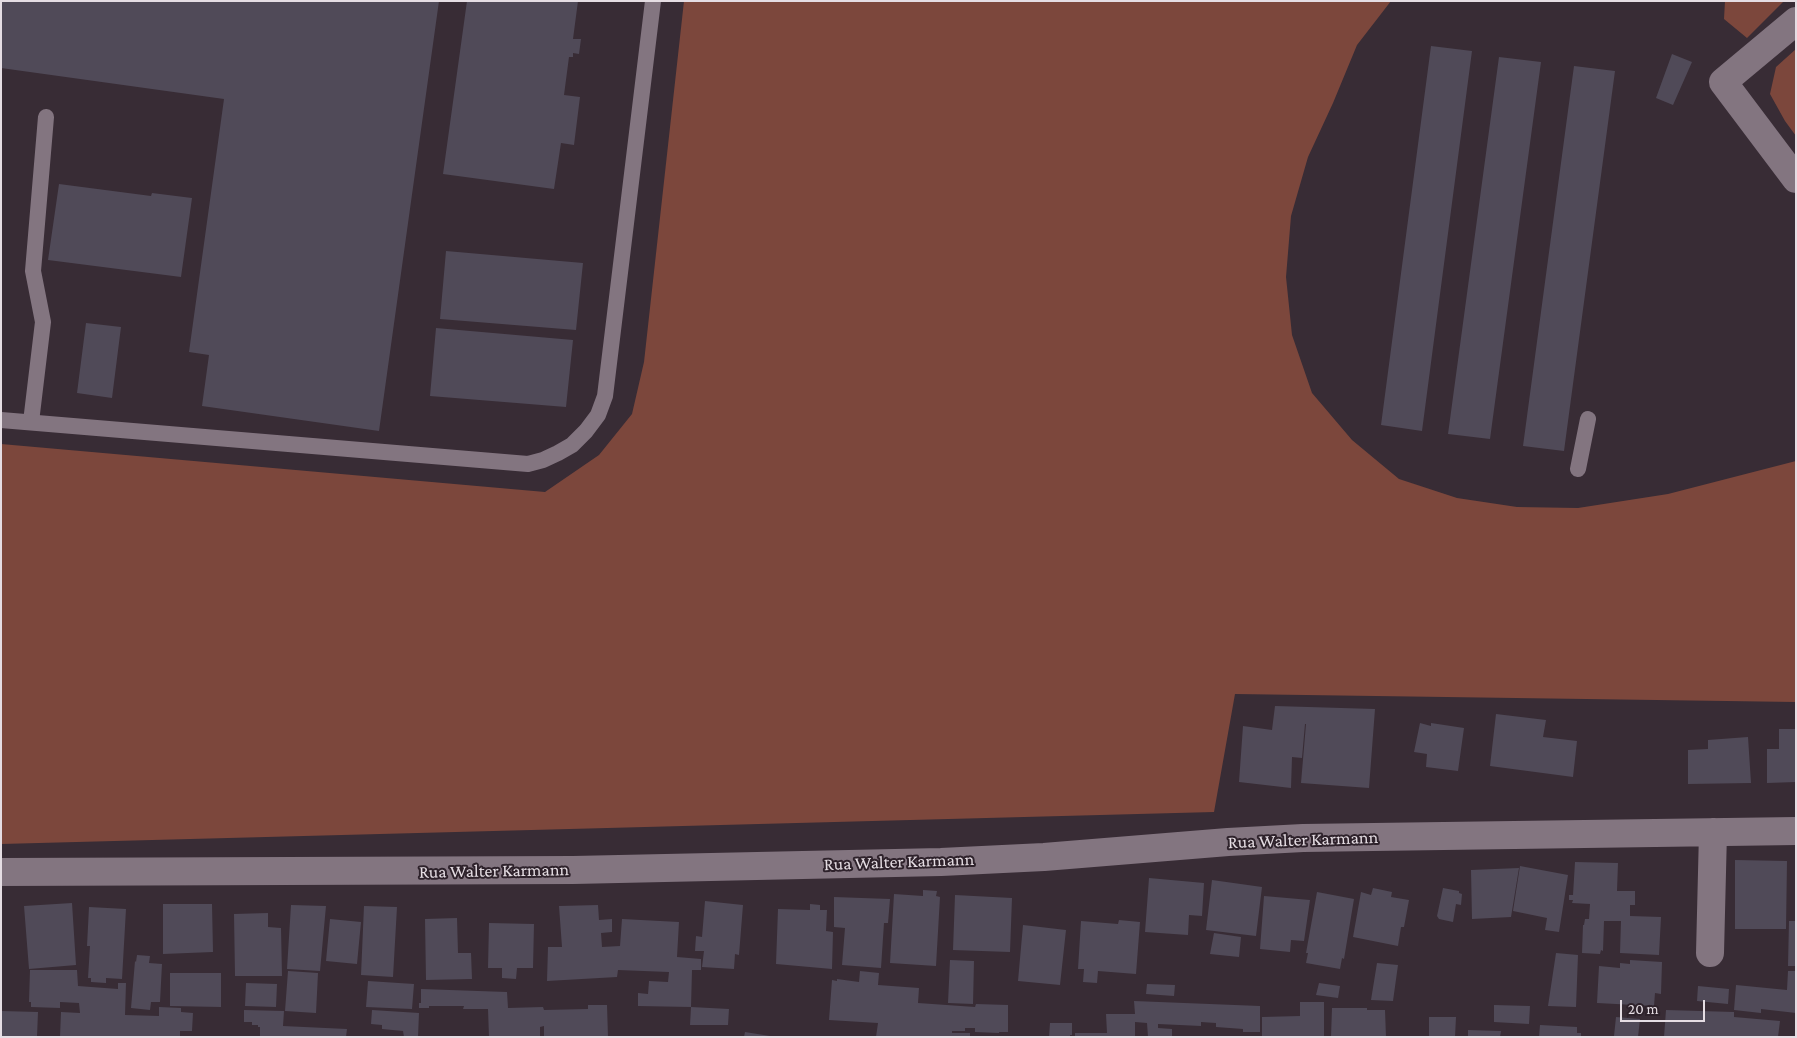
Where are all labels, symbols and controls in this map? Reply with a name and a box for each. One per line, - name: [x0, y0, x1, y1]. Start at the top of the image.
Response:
- street label: Rua Walter Karmann: [1228, 827, 1378, 853]
- street label: Rua Walter Karmann: [824, 849, 974, 875]
- street label: Rua Walter Karmann: [419, 859, 569, 883]
- scale bar: [1622, 990, 1707, 1022]
- text: 20 m: [1628, 1001, 1659, 1017]

